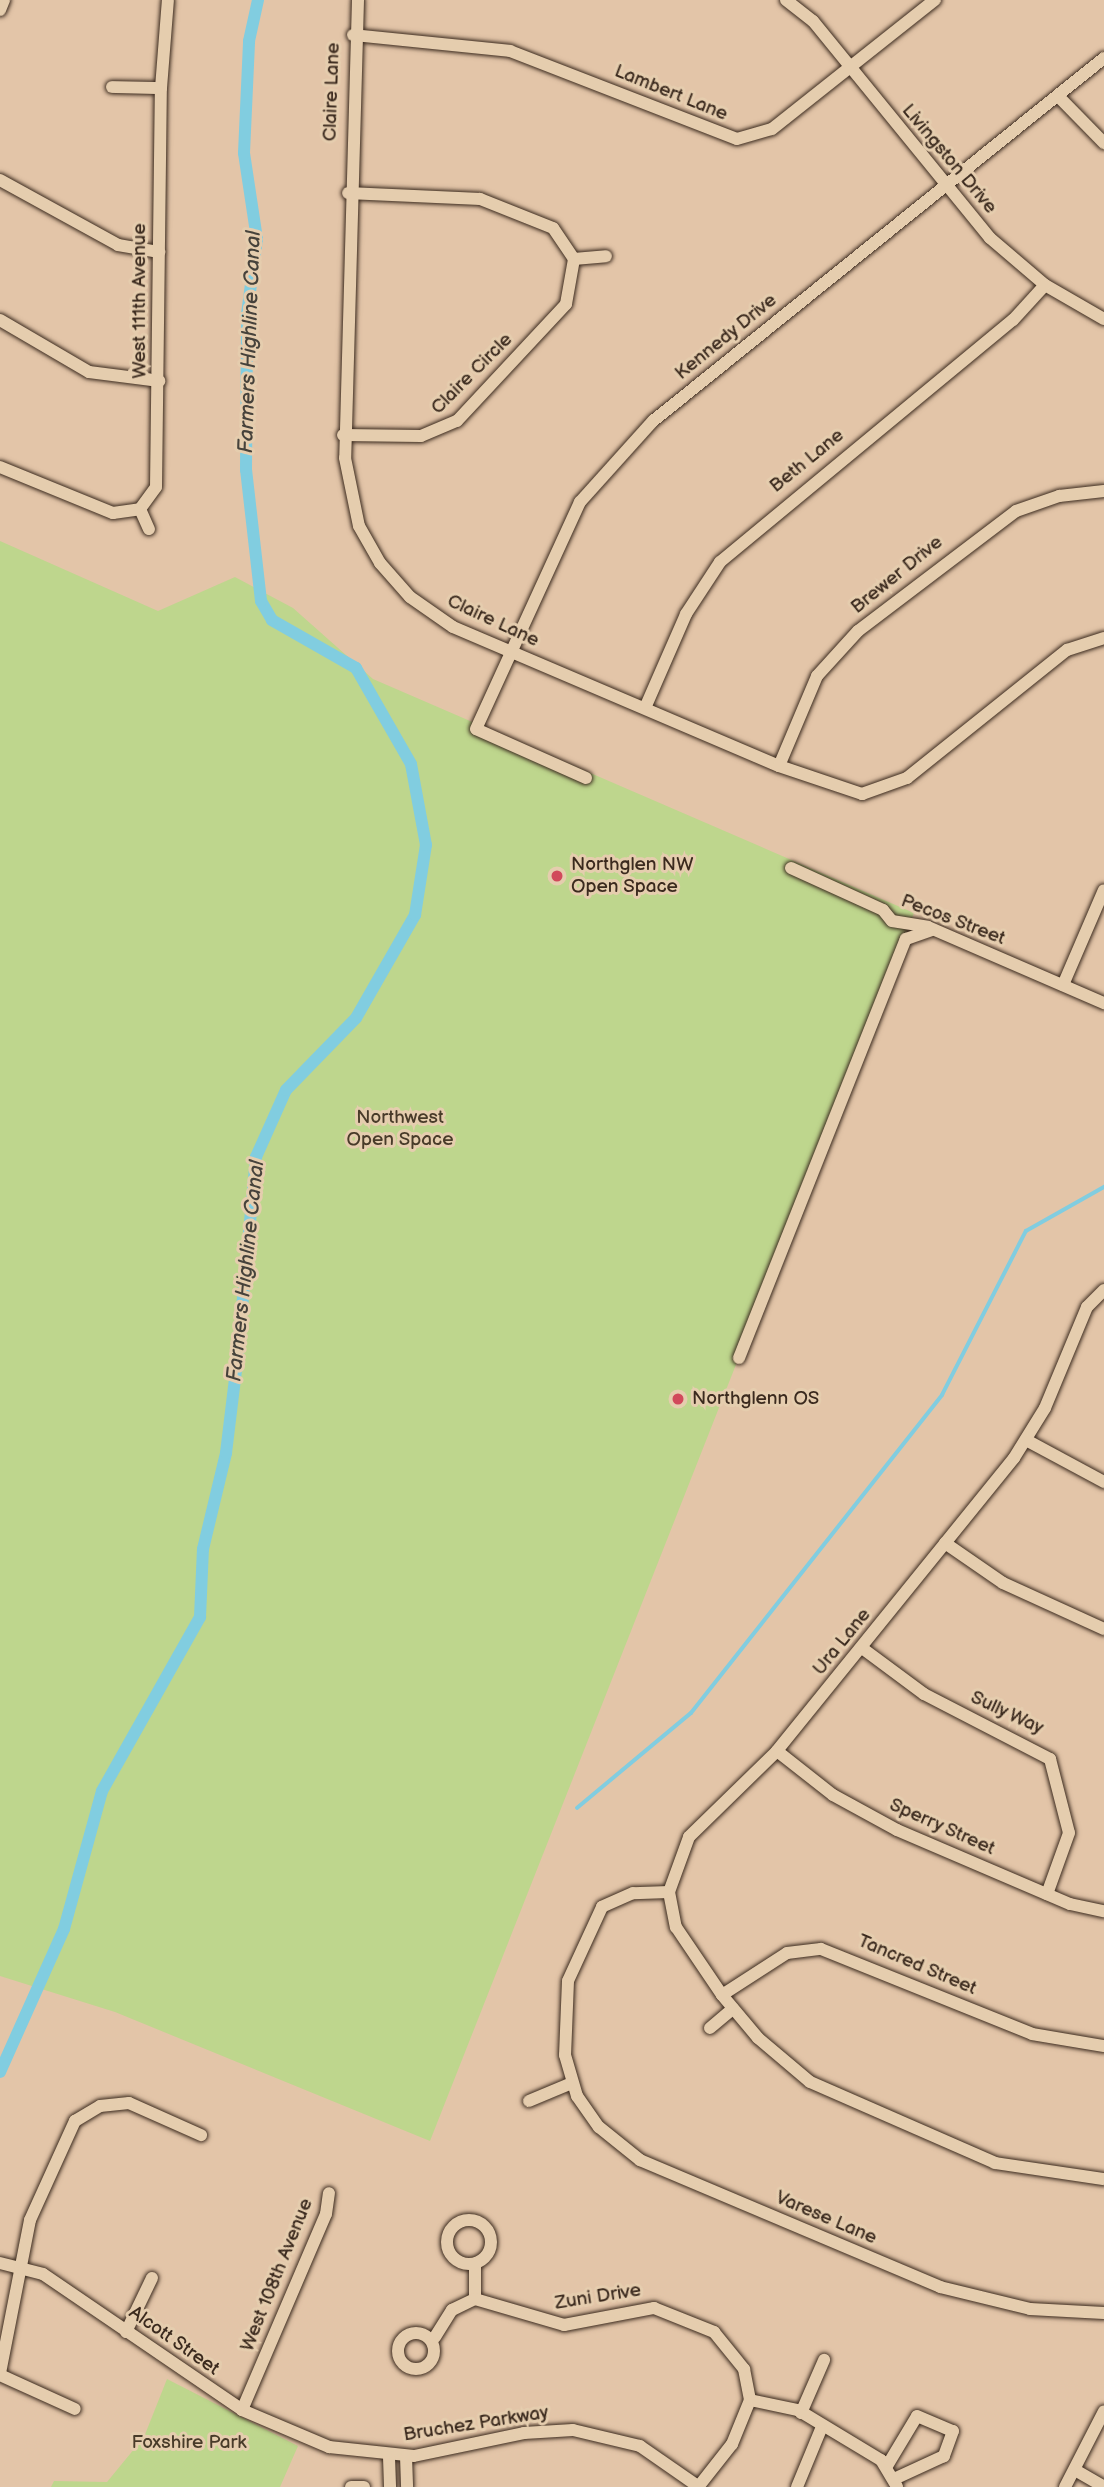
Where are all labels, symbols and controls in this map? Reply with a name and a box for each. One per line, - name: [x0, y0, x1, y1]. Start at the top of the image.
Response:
- street label: Claire Lane: [319, 42, 345, 142]
- street label: Lambert Lane: [611, 60, 731, 126]
- street label: Livingston Drive: [897, 100, 1001, 218]
- street label: West 111th Avenue: [129, 223, 151, 379]
- water label: Farmers Highline Canal: [234, 230, 266, 454]
- street label: Kennedy Drive: [670, 289, 782, 385]
- street label: Claire Circle: [427, 329, 517, 419]
- street label: Beth Lane: [765, 424, 849, 498]
- street label: Brewer Drive: [847, 531, 947, 619]
- street label: Claire Lane: [443, 590, 543, 652]
- place label: Northglen NW Open Space: [571, 854, 693, 898]
- marker: Northglen NW Open Space: [549, 868, 565, 884]
- street label: Pecos Street: [898, 890, 1008, 950]
- park label: Northwest Open Space: [346, 1107, 454, 1151]
- water label: Farmers Highline Canal: [222, 1159, 270, 1383]
- place label: Northglenn OS: [692, 1388, 819, 1410]
- marker: Northglenn OS: [670, 1391, 686, 1407]
- street label: Ura Lane: [808, 1604, 876, 1680]
- street label: Sully Way: [966, 1686, 1048, 1740]
- street label: Sperry Street: [885, 1793, 999, 1861]
- street label: Tancred Street: [854, 1930, 980, 2000]
- street label: Varese Lane: [772, 2186, 880, 2250]
- street label: West 108th Avenue: [236, 2195, 318, 2355]
- street label: Zuni Drive: [553, 2279, 643, 2315]
- street label: Alcott Street: [124, 2301, 224, 2381]
- street label: Bruchez Parkway: [402, 2401, 550, 2447]
- park label: Foxshire Park: [131, 2432, 247, 2454]

